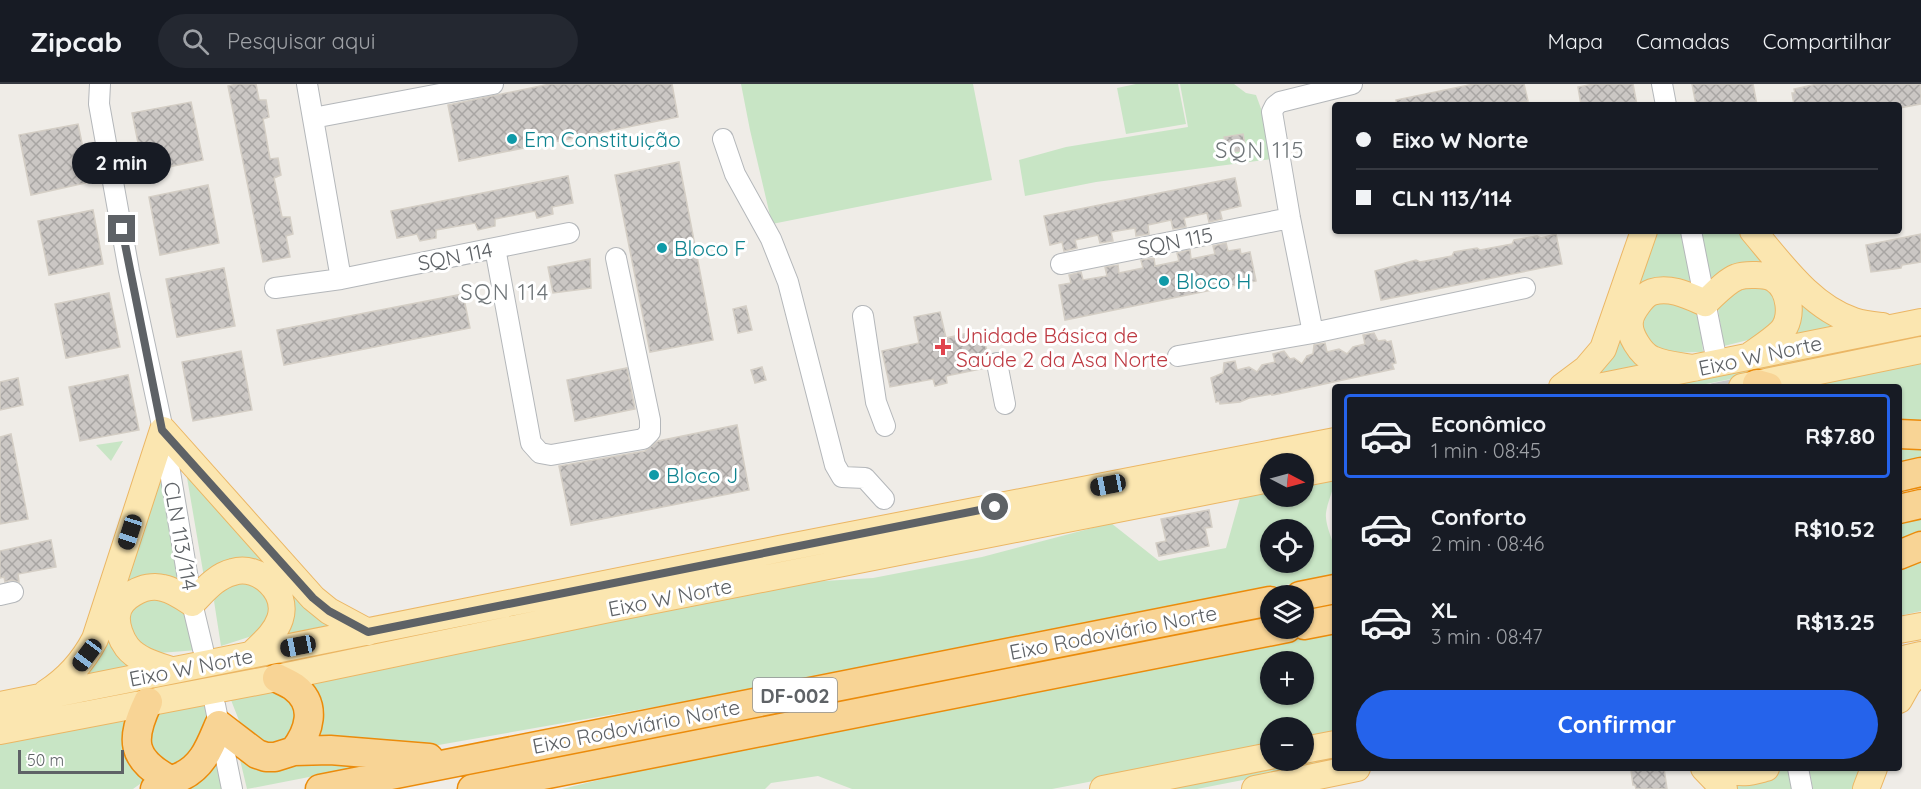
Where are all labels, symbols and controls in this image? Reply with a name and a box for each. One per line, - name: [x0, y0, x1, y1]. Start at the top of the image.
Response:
- search box: [158, 14, 578, 68]
- text: Zipcab: [30, 24, 122, 59]
- icon: search: [179, 25, 212, 58]
- text: Pesquisar aqui: [227, 27, 375, 55]
- text: Mapa: [1548, 28, 1603, 54]
- text: Camadas: [1636, 28, 1730, 54]
- text: Compartilhar: [1763, 28, 1891, 54]
- place label: Em Constituição: [524, 126, 681, 152]
- text: Eixo W Norte: [1392, 126, 1529, 154]
- marker: Em Constituição: [505, 132, 519, 146]
- district label: SQN 115: [1215, 136, 1305, 164]
- callout: 2 min: [72, 142, 172, 184]
- text: 2 min: [95, 150, 148, 175]
- text: CLN 113/114: [1392, 184, 1512, 212]
- route end: [108, 215, 135, 242]
- street label: SQN 115: [1135, 221, 1215, 261]
- place label: Bloco F: [674, 235, 746, 261]
- street label: SQN 114: [416, 236, 494, 276]
- marker: Bloco F: [655, 241, 669, 255]
- place label: Bloco H: [1176, 268, 1251, 294]
- marker: Bloco H: [1157, 274, 1171, 288]
- district label: SQN 114: [460, 278, 550, 306]
- place label: Unidade Básica de Saúde 2 da Asa Norte: [956, 322, 1168, 372]
- street label: Eixo W Norte: [1696, 329, 1824, 381]
- marker: Unidade Básica de Saúde 2 da Asa Norte: [934, 338, 952, 356]
- icon: car: [1359, 409, 1413, 463]
- text: Econômico: [1431, 410, 1546, 438]
- text: R$7.80: [1805, 422, 1875, 450]
- text: 1 min · 08:45: [1431, 438, 1541, 463]
- north arrow: [1260, 453, 1314, 507]
- map controls: [1260, 453, 1314, 771]
- place label: Bloco J: [666, 462, 738, 488]
- marker: Bloco J: [647, 468, 661, 482]
- car: [1089, 473, 1127, 497]
- street label: CLN 113/114: [159, 480, 203, 592]
- route start: [981, 493, 1008, 520]
- icon: car: [1359, 502, 1413, 556]
- text: Conforto: [1431, 503, 1526, 531]
- car: [116, 512, 144, 552]
- text: R$10.52: [1794, 515, 1875, 543]
- button: locate: [1260, 519, 1314, 573]
- text: 2 min · 08:46: [1431, 531, 1544, 556]
- street label: Eixo W Norte: [606, 572, 734, 622]
- button: layers: [1260, 585, 1314, 639]
- icon: car: [1359, 595, 1413, 649]
- text: XL: [1431, 596, 1458, 624]
- street label: Eixo Rodoviário Norte: [1007, 599, 1219, 665]
- text: R$13.25: [1796, 608, 1875, 636]
- text: 3 min · 08:47: [1431, 624, 1542, 649]
- car: [279, 634, 317, 658]
- car: [69, 635, 105, 675]
- street label: Eixo W Norte: [127, 642, 255, 692]
- button: +: [1260, 651, 1314, 705]
- road number: DF-002: [753, 678, 837, 712]
- button: Confirmar: [1356, 690, 1878, 759]
- street label: Eixo Rodoviário Norte: [530, 693, 742, 759]
- button: −: [1260, 717, 1314, 771]
- scale bar: [18, 747, 124, 774]
- text: 50 m: [27, 750, 64, 770]

